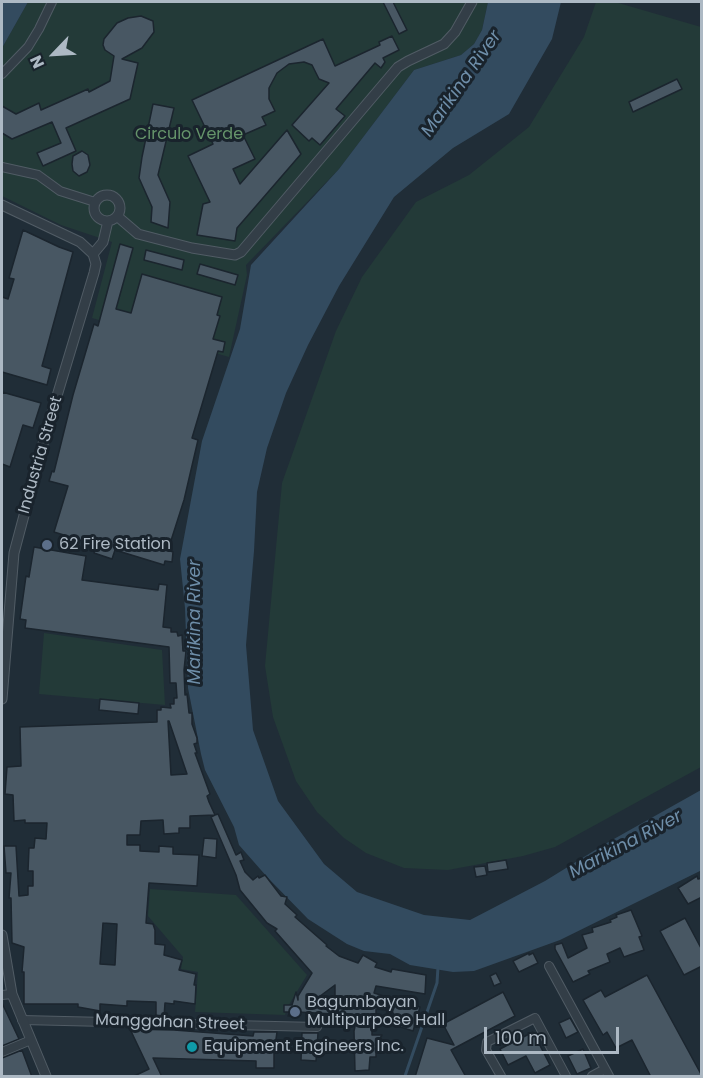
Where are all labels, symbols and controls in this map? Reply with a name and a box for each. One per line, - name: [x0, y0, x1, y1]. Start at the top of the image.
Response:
- north arrow: [24, 24, 84, 84]
- water label: Marikina River: [417, 27, 507, 141]
- text: N: [24, 52, 50, 72]
- park label: Circulo Verde: [135, 125, 243, 145]
- street label: Industria Street: [15, 394, 67, 516]
- place label: 62 Fire Station: [59, 535, 171, 555]
- marker: 62 Fire Station: [40, 538, 54, 552]
- water label: Marikina River: [184, 560, 206, 684]
- water label: Marikina River: [566, 806, 686, 884]
- place label: Bagumbayan Multipurpose Hall: [307, 993, 445, 1031]
- marker: Bagumbayan Multipurpose Hall: [288, 1005, 302, 1019]
- street label: Manggahan Street: [95, 1011, 245, 1035]
- scale bar: [487, 1015, 622, 1053]
- text: 100 m: [495, 1025, 547, 1050]
- place label: Equipment Engineers Inc.: [204, 1037, 404, 1057]
- marker: Equipment Engineers Inc.: [185, 1040, 199, 1054]

